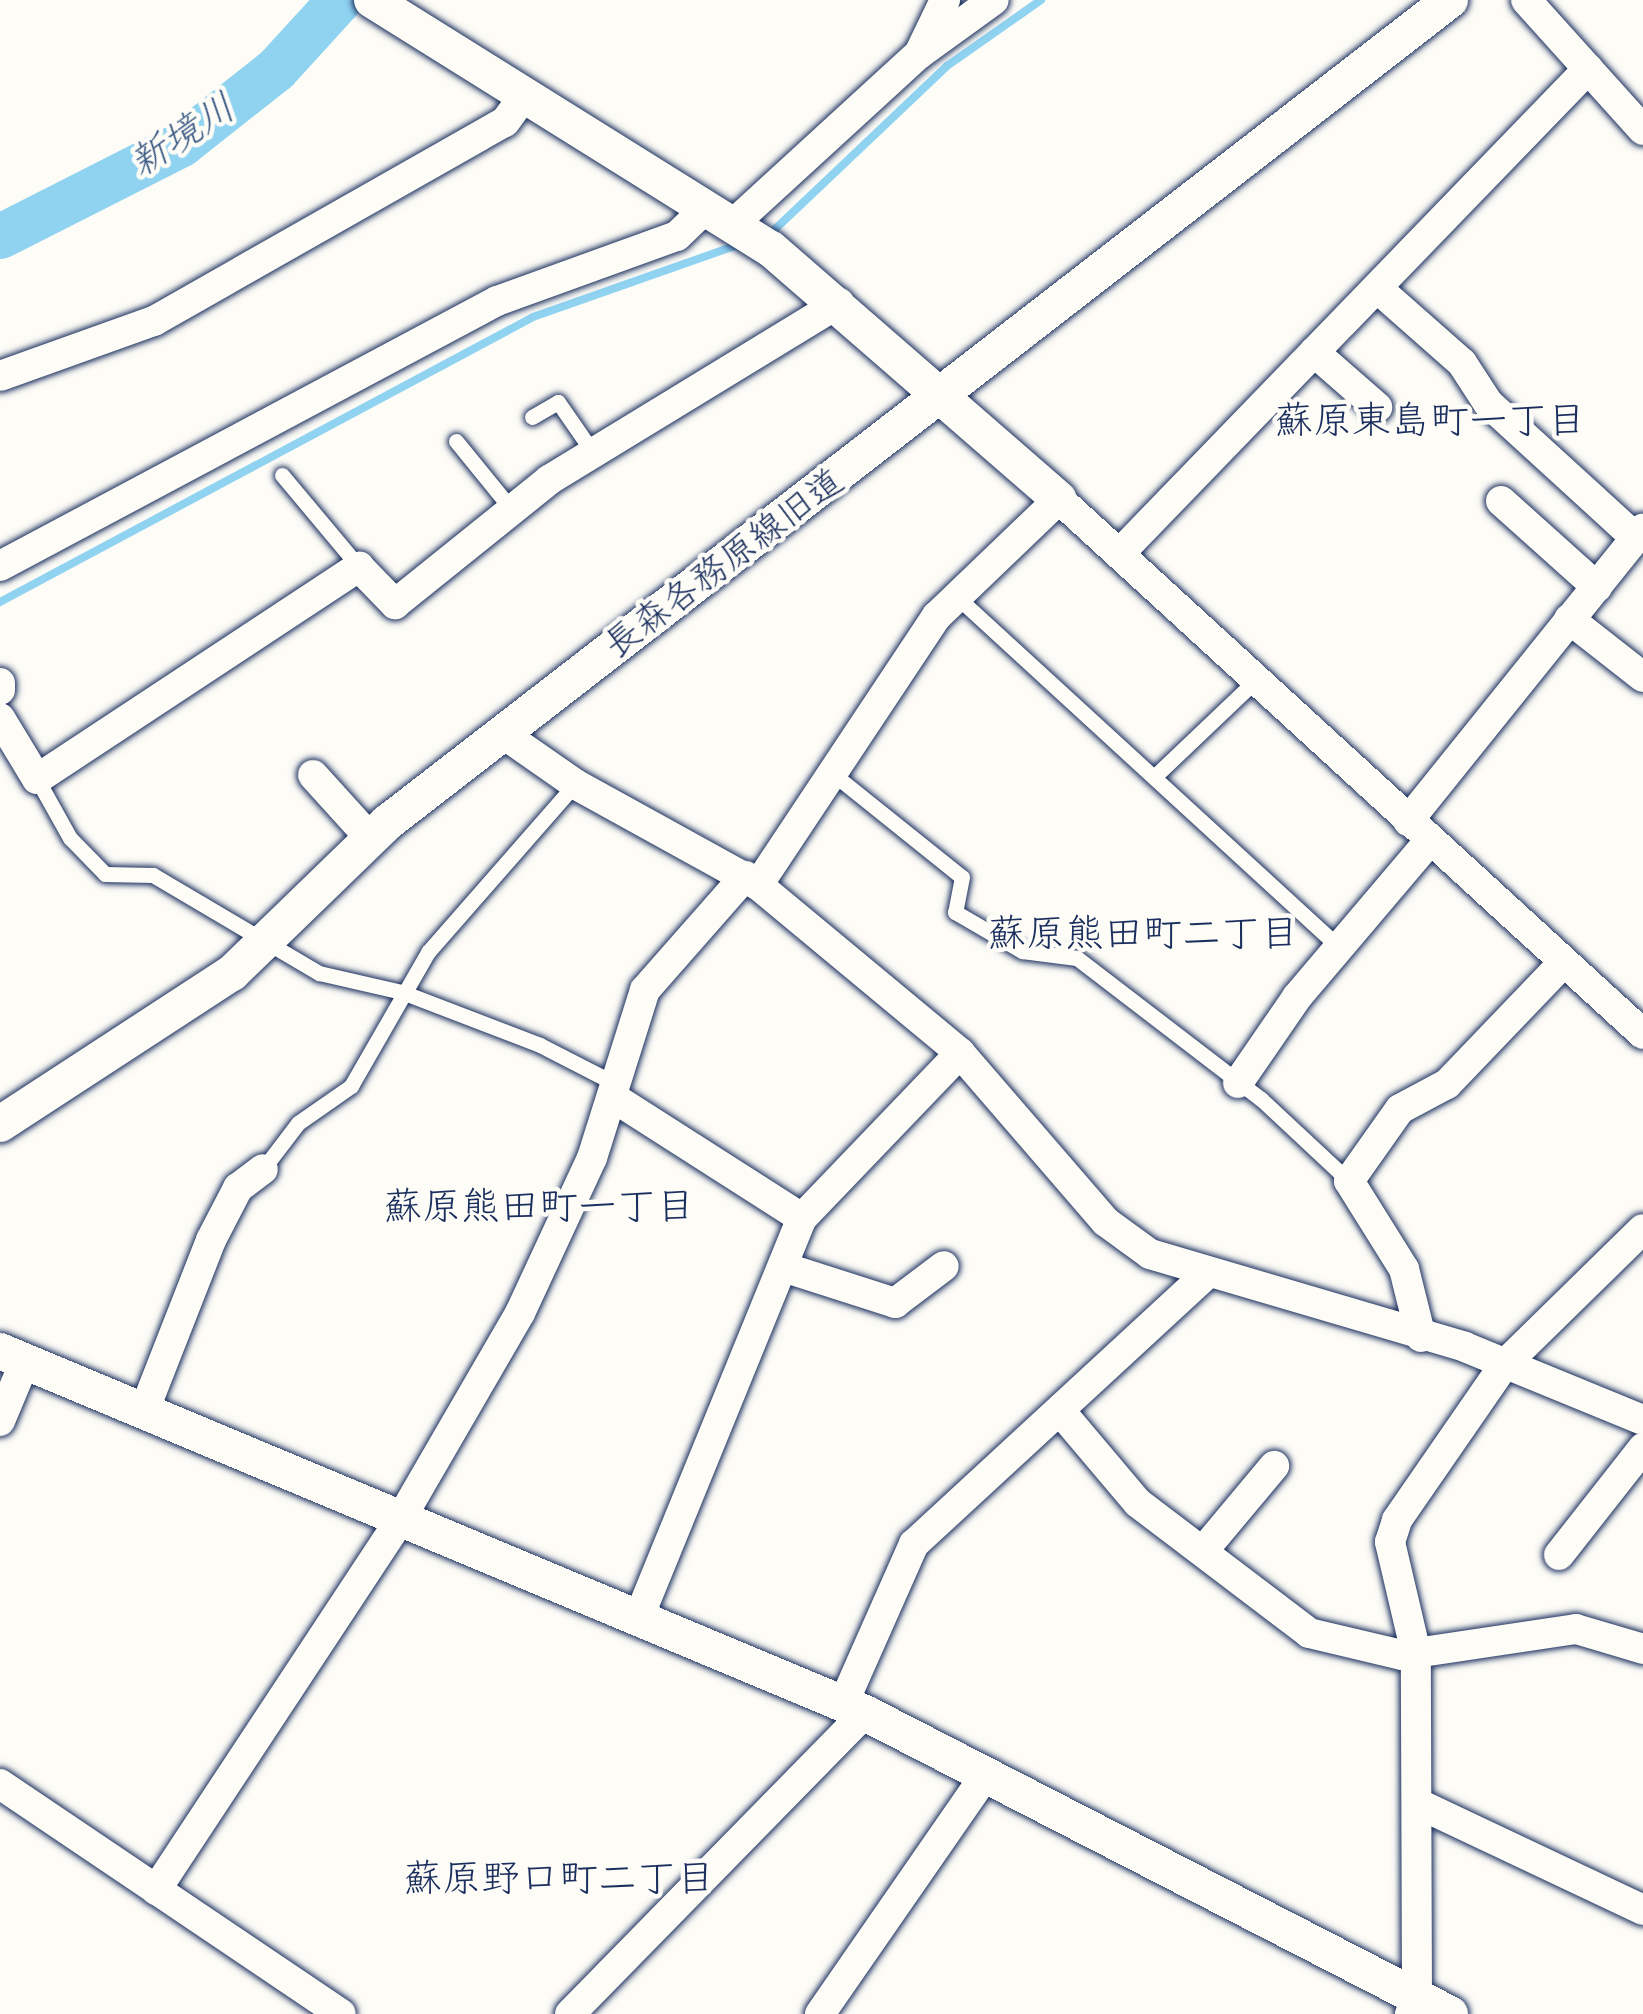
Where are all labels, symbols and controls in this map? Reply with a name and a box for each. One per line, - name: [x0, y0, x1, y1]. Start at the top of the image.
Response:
- water label: 新境川: [120, 84, 244, 186]
- district label: 蘇原東島町一丁目: [1274, 397, 1586, 443]
- street label: 長森各務原線旧道: [596, 459, 852, 667]
- district label: 蘇原熊田町二丁目: [987, 910, 1299, 956]
- district label: 蘇原熊田町一丁目: [383, 1183, 695, 1229]
- district label: 蘇原野口町二丁目: [403, 1855, 715, 1901]

